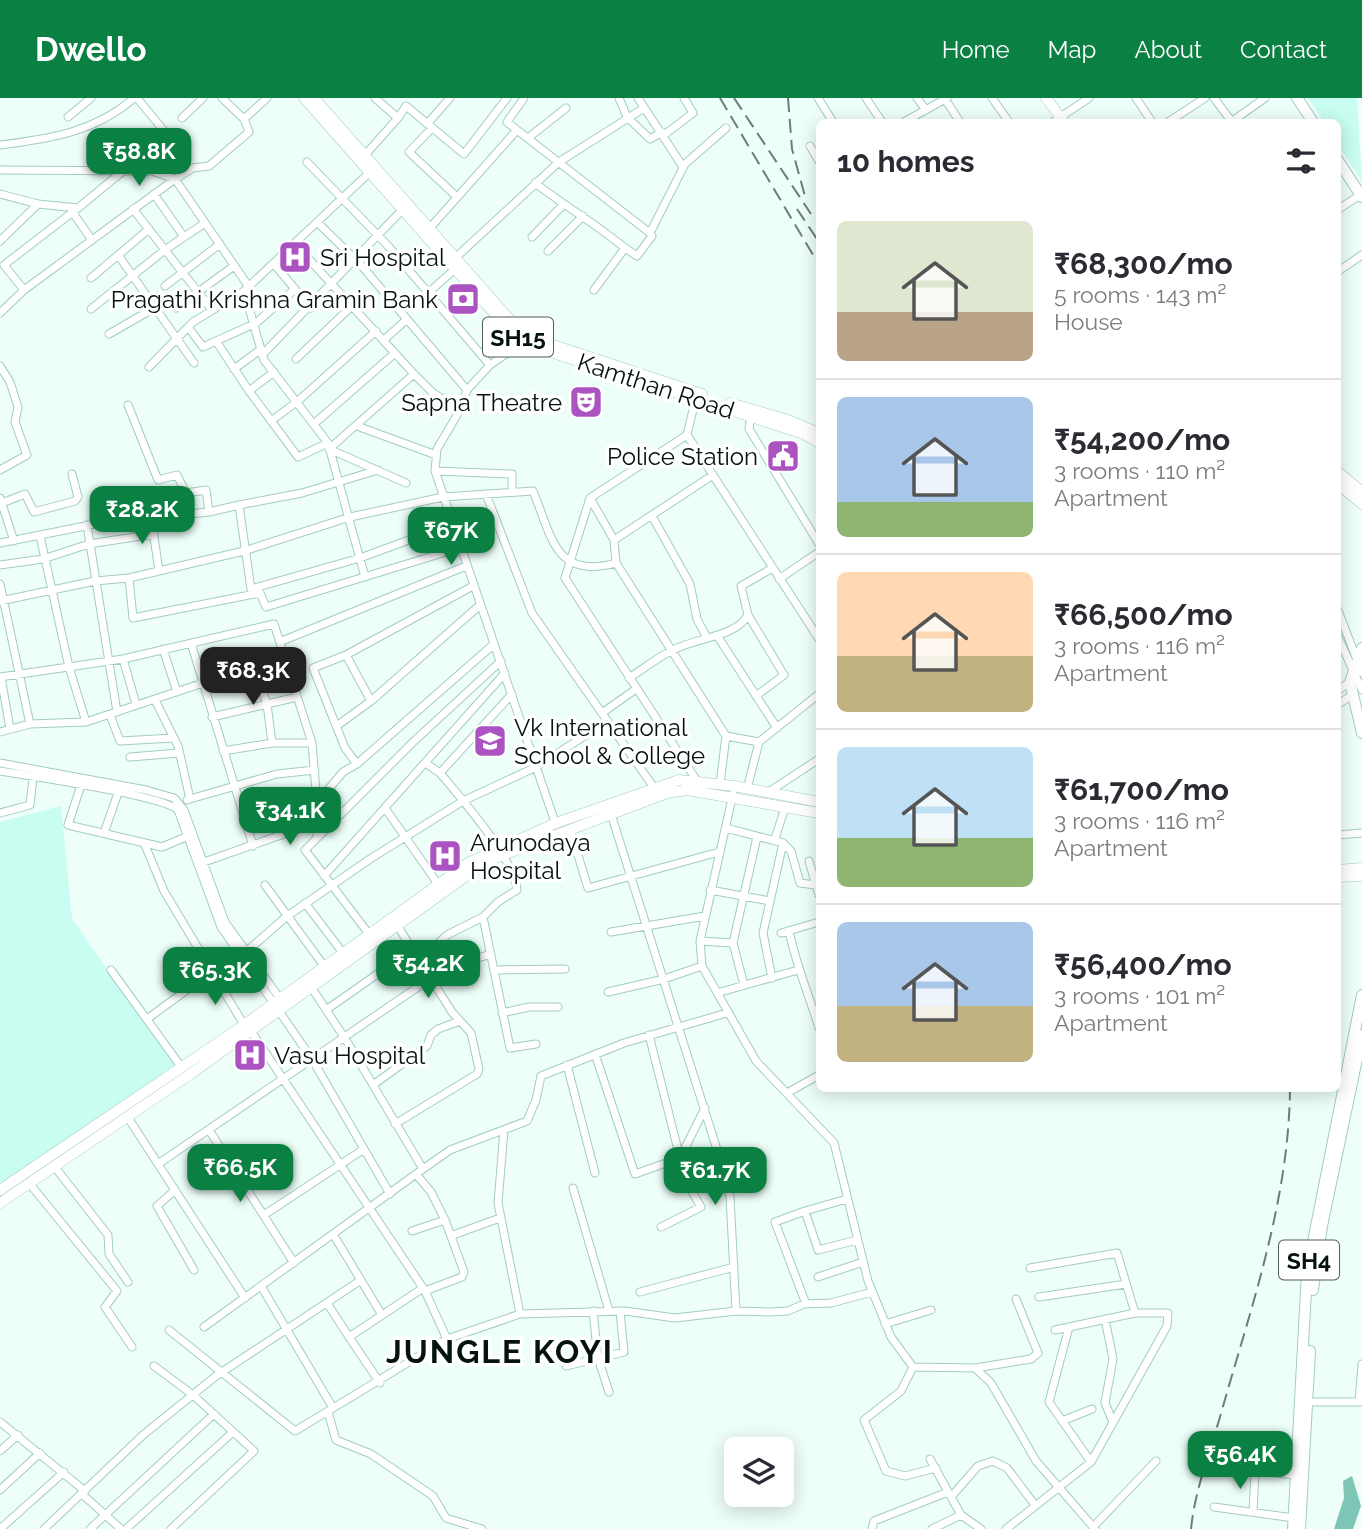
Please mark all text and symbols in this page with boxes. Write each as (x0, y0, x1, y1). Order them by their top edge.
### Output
text: Dwello (35, 30, 146, 69)
text: Home (942, 35, 1010, 64)
text: Map (1048, 35, 1096, 64)
text: About (1134, 35, 1202, 64)
text: Contact (1240, 35, 1327, 64)
pin: ₹58.8K (82, 129, 196, 188)
text: ₹58.8K (102, 137, 176, 164)
icon: filters (1282, 142, 1320, 180)
text: 10 homes (837, 144, 974, 179)
hospital icon: Sri Hospital (276, 238, 314, 276)
place label: Sri Hospital (320, 243, 446, 272)
text: ₹68,300/mo (1054, 246, 1233, 281)
icon: home (893, 249, 977, 333)
bank icon: Pragathi Krishna Gramin Bank (444, 280, 482, 318)
text: 5 rooms · 143 m² (1054, 281, 1226, 308)
place label: Pragathi Krishna Gramin Bank (111, 285, 438, 314)
text: House (1054, 308, 1123, 335)
road number: SH15 (483, 318, 553, 356)
street label: Kamthan Road (574, 347, 738, 425)
theatre icon: Sapna Theatre (567, 383, 605, 421)
place label: Sapna Theatre (401, 388, 562, 417)
text: ₹54,200/mo (1054, 422, 1230, 457)
icon: home (893, 425, 977, 509)
public building icon: Police Station (764, 437, 802, 475)
place label: Police Station (607, 442, 758, 471)
text: 3 rooms · 110 m² (1054, 457, 1225, 484)
text: Apartment (1054, 484, 1168, 511)
pin: ₹28.2K (85, 486, 199, 546)
text: ₹28.2K (106, 495, 178, 522)
pin: ₹67K (410, 508, 492, 567)
text: ₹67K (424, 516, 478, 543)
text: ₹66,500/mo (1054, 597, 1233, 632)
icon: home (893, 600, 977, 684)
text: 3 rooms · 116 m² (1054, 632, 1225, 659)
pin: ₹68.3K (196, 648, 310, 707)
text: ₹68.3K (216, 656, 290, 683)
text: Apartment (1054, 659, 1168, 686)
place label: Vk International School & College (514, 713, 705, 770)
school or university icon: Vk International School & College (471, 722, 509, 760)
text: ₹61,700/mo (1054, 772, 1229, 807)
icon: home (893, 775, 977, 859)
pin: ₹34.1K (233, 788, 347, 847)
text: ₹34.1K (255, 796, 325, 823)
text: 3 rooms · 116 m² (1054, 807, 1225, 834)
place label: Arunodaya Hospital (470, 828, 591, 885)
text: Apartment (1054, 834, 1168, 861)
hospital icon: Arunodaya Hospital (426, 837, 464, 875)
pin: ₹54.2K (371, 940, 485, 1000)
text: ₹56,400/mo (1054, 947, 1232, 982)
pin: ₹65.3K (158, 948, 272, 1007)
text: ₹54.2K (392, 949, 464, 976)
icon: home (893, 950, 977, 1034)
text: ₹65.3K (179, 956, 251, 983)
text: 3 rooms · 101 m² (1054, 982, 1225, 1009)
text: Apartment (1054, 1009, 1168, 1036)
hospital icon: Vasu Hospital (231, 1036, 269, 1074)
place label: Vasu Hospital (274, 1041, 426, 1070)
pin: ₹66.5K (183, 1144, 297, 1204)
pin: ₹61.7K (658, 1148, 772, 1207)
text: ₹66.5K (203, 1153, 277, 1180)
text: ₹61.7K (680, 1156, 750, 1183)
road number: SH4 (1279, 1240, 1339, 1280)
district label: JUNGLE KOYI (386, 1333, 614, 1370)
pin: ₹56.4K (1183, 1432, 1297, 1491)
map controls (724, 1437, 794, 1507)
button: layers (724, 1437, 794, 1507)
text: ₹56.4K (1204, 1440, 1276, 1467)

